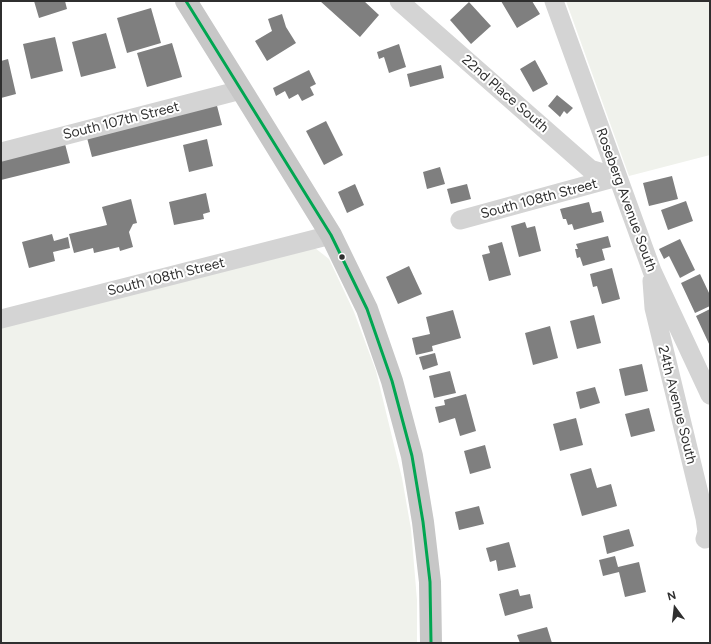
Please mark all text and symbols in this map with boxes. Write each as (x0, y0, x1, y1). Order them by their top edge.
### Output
street label: 22nd Place South (458, 52, 552, 136)
street label: South 107th Street (61, 98, 181, 144)
street label: Roseberg Avenue South (592, 126, 660, 274)
street label: South 108th Street (479, 175, 599, 223)
unlabelled marker (337, 252, 347, 262)
street label: South 108th Street (106, 254, 226, 300)
street label: 24th Avenue South (654, 344, 700, 466)
north arrow (655, 588, 695, 628)
text: N (666, 589, 678, 603)

